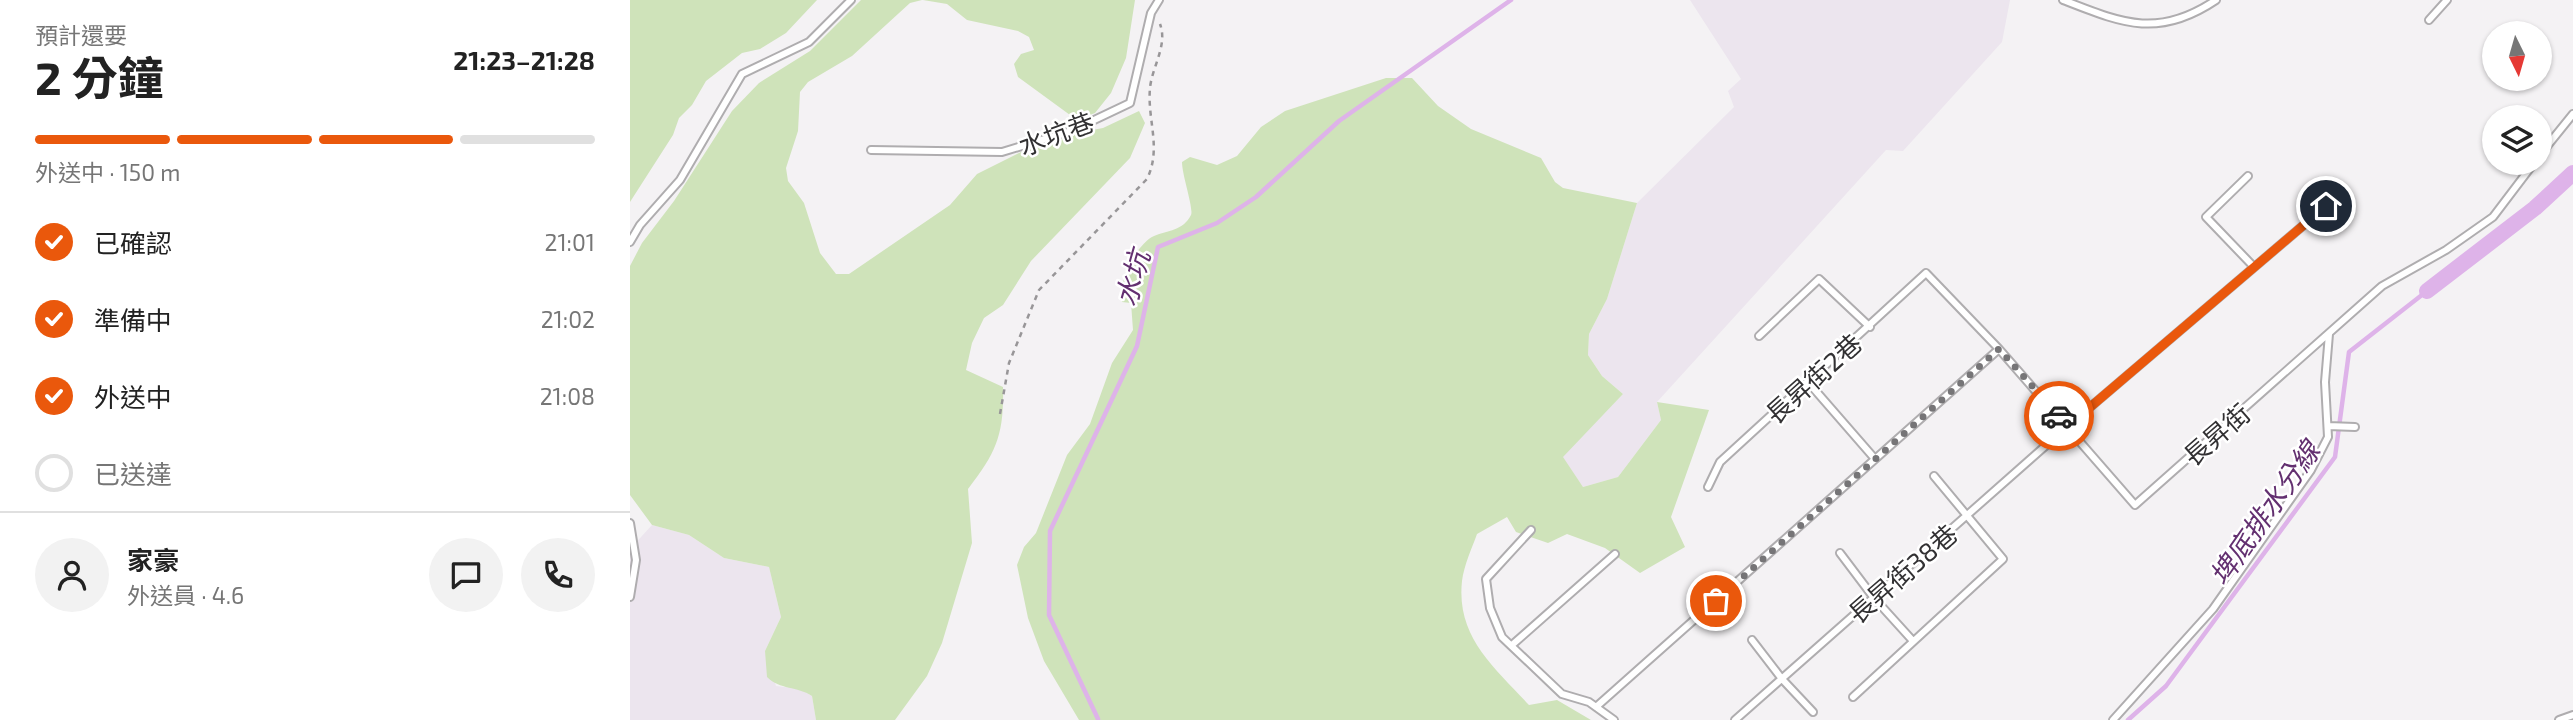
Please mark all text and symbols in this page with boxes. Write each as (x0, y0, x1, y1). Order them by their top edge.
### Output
text: 預計還要 (35, 21, 127, 49)
north arrow (2482, 21, 2552, 91)
map controls (2482, 21, 2552, 175)
text: 21:23–21:28 (453, 44, 595, 75)
text: 2 分鐘 (35, 49, 164, 104)
street label: 水坑巷 (1014, 105, 1098, 161)
button: layers (2482, 105, 2552, 175)
text: 外送中 · 150 m (35, 158, 180, 186)
pin (2296, 176, 2356, 236)
icon: home (2307, 187, 2345, 225)
icon: check (35, 223, 73, 261)
text: 已確認 (94, 227, 172, 258)
text: 21:01 (544, 228, 595, 256)
water label: 水坑 (1108, 243, 1157, 310)
icon: check (35, 300, 73, 338)
text: 準備中 (94, 304, 172, 335)
text: 21:02 (541, 305, 595, 333)
street label: 長昇街2巷 (1759, 327, 1867, 429)
icon: check (35, 377, 73, 415)
text: 外送中 (94, 381, 172, 412)
courier (2024, 381, 2094, 451)
text: 21:08 (540, 382, 595, 410)
icon: car (2040, 397, 2078, 435)
street label: 長昇街 (2176, 397, 2256, 471)
water label: 埤底排水分線 (2202, 432, 2328, 592)
text: 已送達 (94, 458, 172, 489)
street label: 長昇街38巷 (1841, 517, 1963, 629)
button: person (35, 538, 109, 612)
button: chat (429, 538, 503, 612)
button: phone (521, 538, 595, 612)
text: 家豪 (127, 544, 179, 575)
pin (1686, 571, 1746, 631)
text: 外送員 · 4.6 (127, 581, 244, 609)
icon: bag (1697, 582, 1735, 620)

